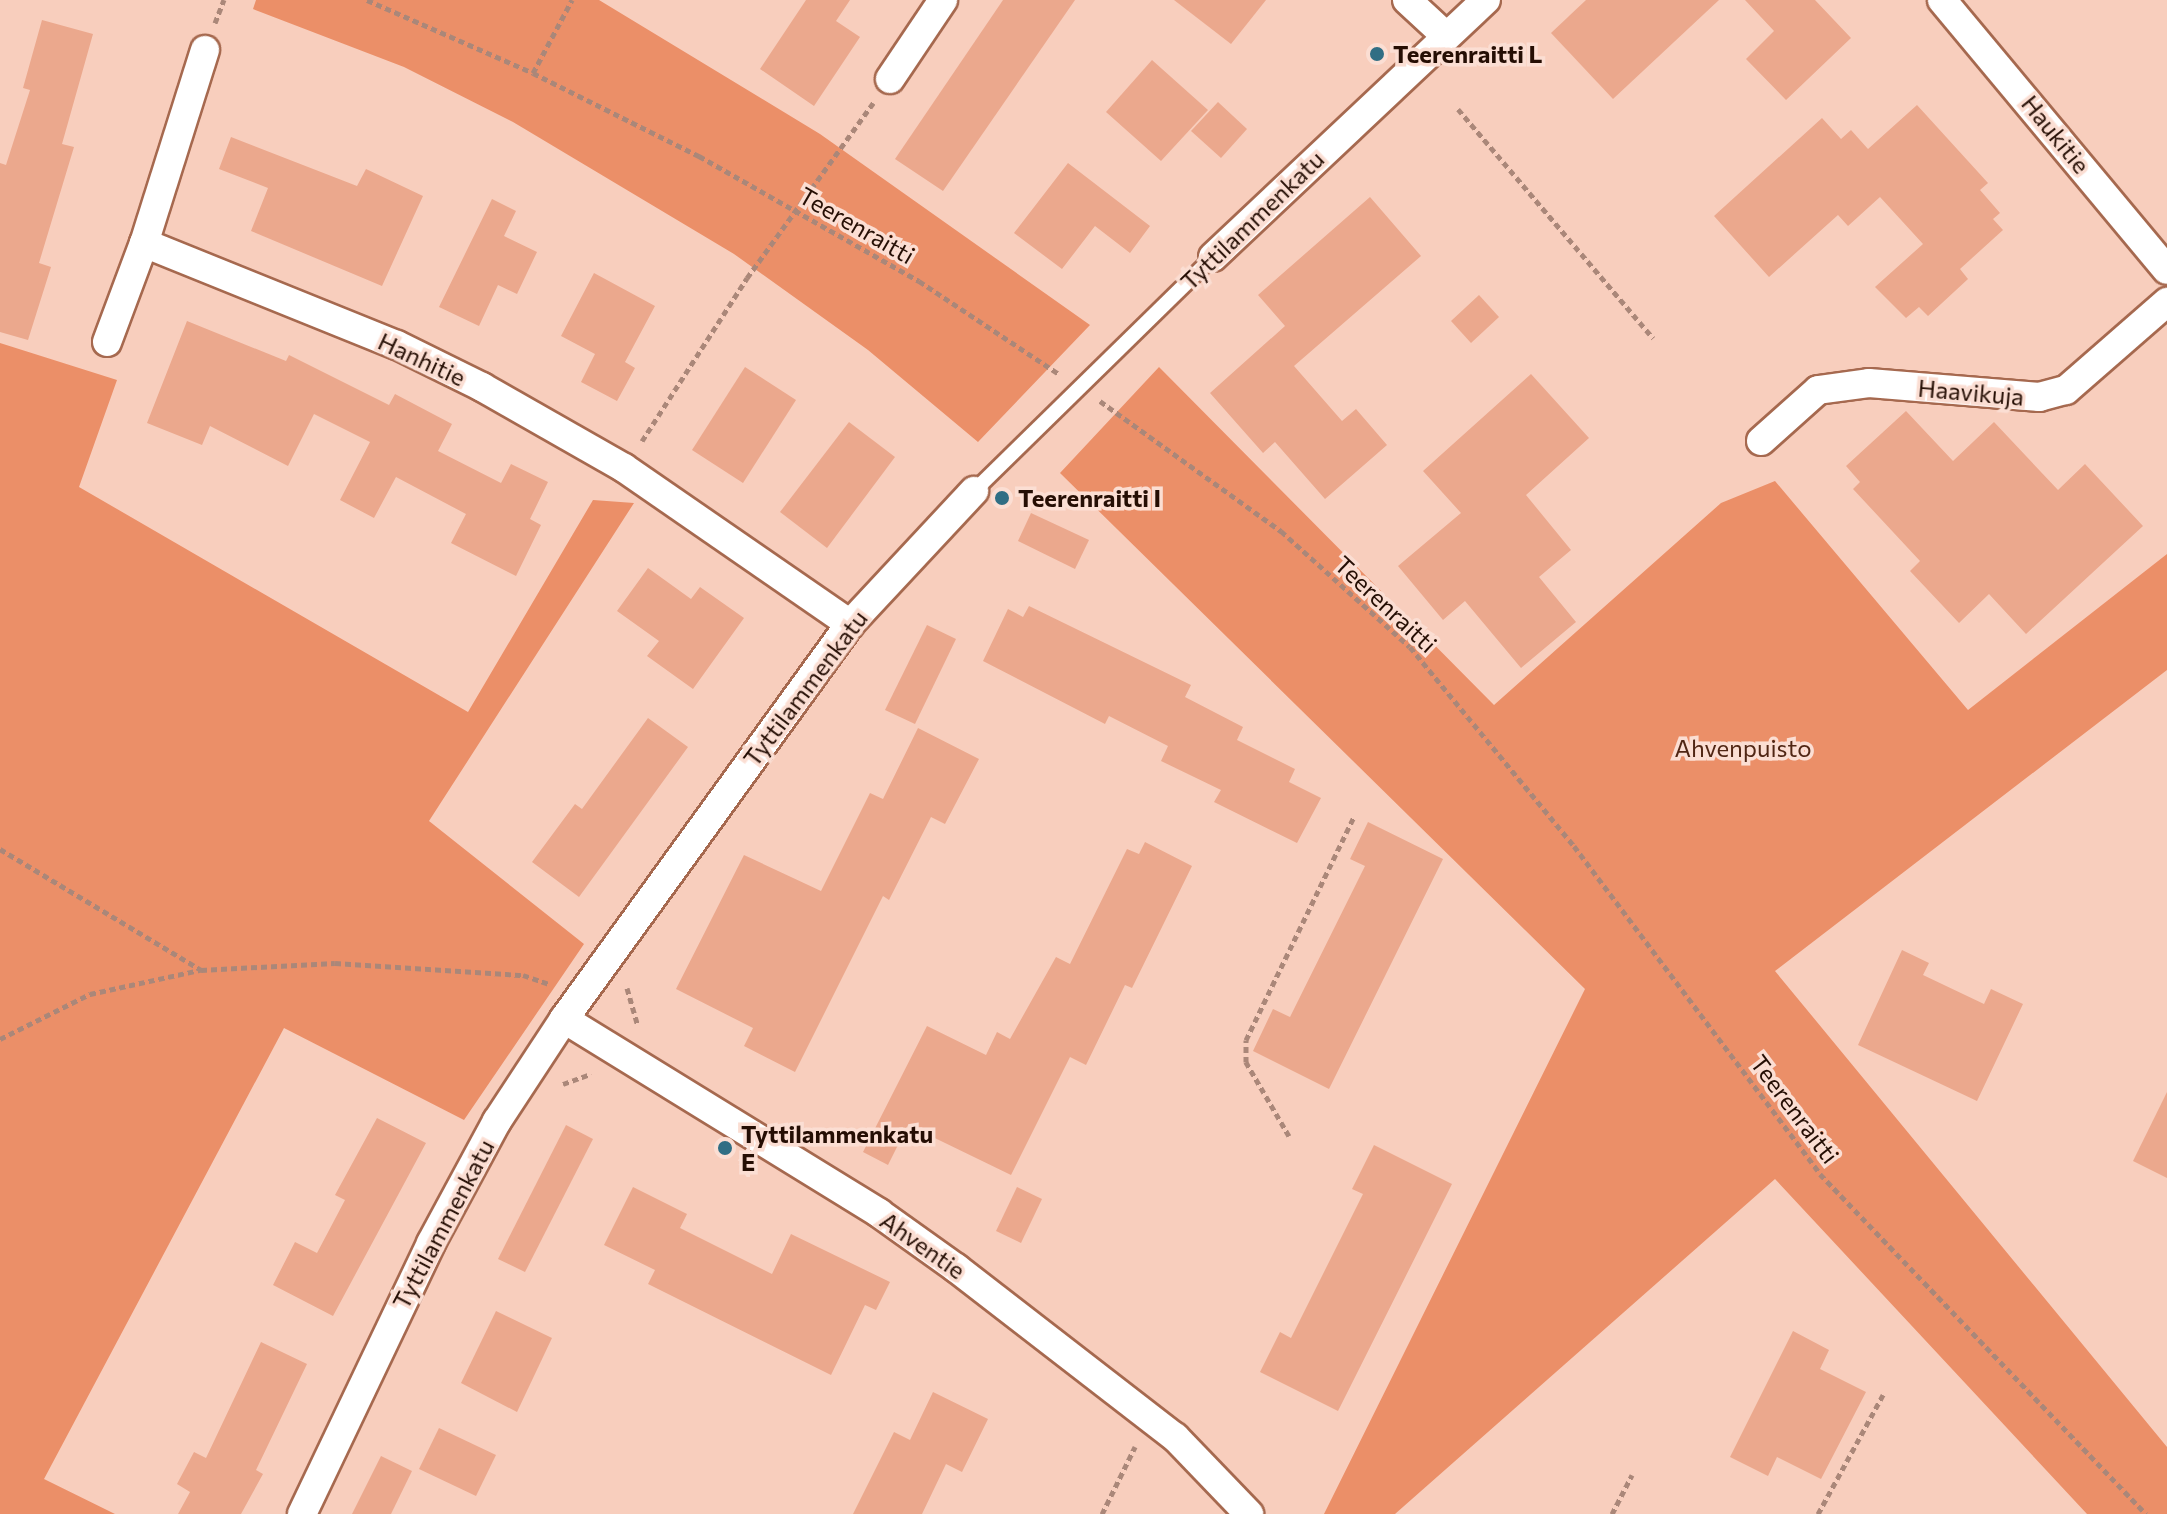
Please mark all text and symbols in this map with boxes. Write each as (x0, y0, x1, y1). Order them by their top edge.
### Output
place label: Teerenraitti L (1393, 40, 1543, 68)
marker: Teerenraitti L (1368, 45, 1386, 63)
street label: Haukitie (2016, 89, 2096, 179)
street label: Tyttilammenkatu (1174, 144, 1330, 296)
street label: Teerenraitti (794, 180, 920, 270)
street label: Hanhitie (374, 326, 470, 392)
street label: Haavikuja (1917, 373, 2025, 411)
place label: Teerenraitti I (1018, 484, 1161, 512)
marker: Teerenraitti I (993, 489, 1011, 507)
street label: Teerenraitti (1329, 550, 1443, 658)
street label: Tyttilammenkatu (737, 604, 873, 772)
park label: Ahvenpuisto (1675, 734, 1811, 762)
street label: Teerenraitti (1745, 1049, 1845, 1169)
place label: Tyttilammenkatu E (741, 1120, 933, 1176)
street label: Tyttilammenkatu (386, 1134, 500, 1314)
marker: Tyttilammenkatu E (716, 1139, 734, 1157)
street label: Ahventie (875, 1205, 971, 1285)

